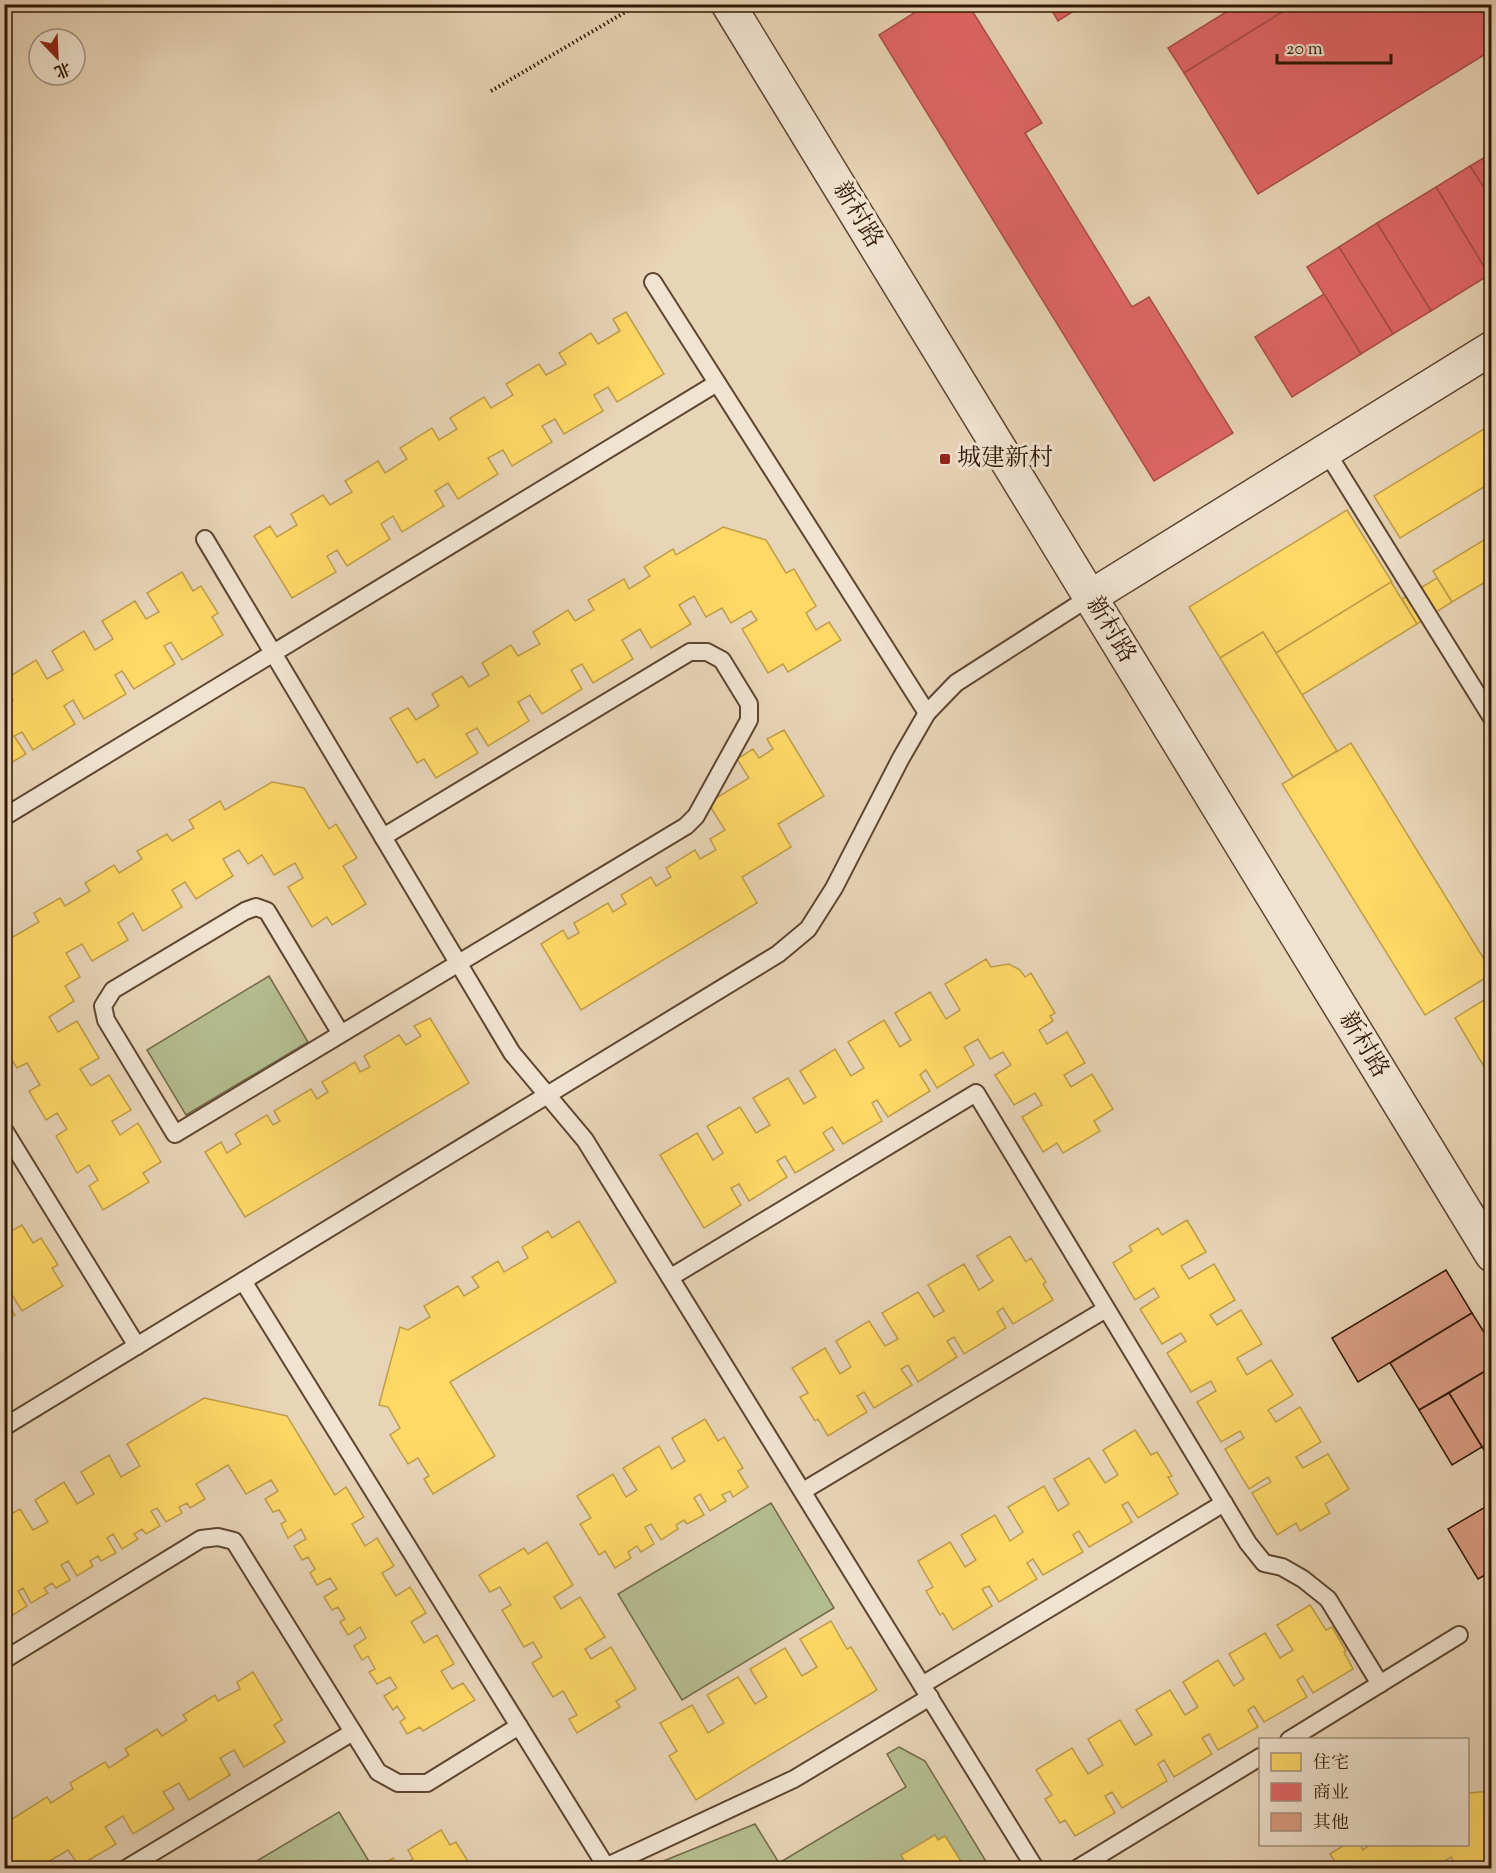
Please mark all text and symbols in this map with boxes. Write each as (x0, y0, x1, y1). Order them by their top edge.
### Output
north arrow (27, 27, 87, 87)
scale bar (1277, 27, 1391, 65)
text: 20 m (1286, 37, 1323, 63)
text: 北 (50, 55, 74, 82)
street label: 新村路 (824, 175, 890, 255)
place label: 城建新村 (957, 442, 1053, 476)
marker: 城建新村 (938, 452, 952, 466)
street label: 新村路 (1077, 590, 1143, 670)
street label: 新村路 (1330, 1005, 1396, 1085)
legend (1259, 1738, 1469, 1846)
text: 住宅 (1313, 1751, 1349, 1777)
text: 商业 (1313, 1781, 1349, 1807)
text: 其他 (1313, 1811, 1349, 1837)

